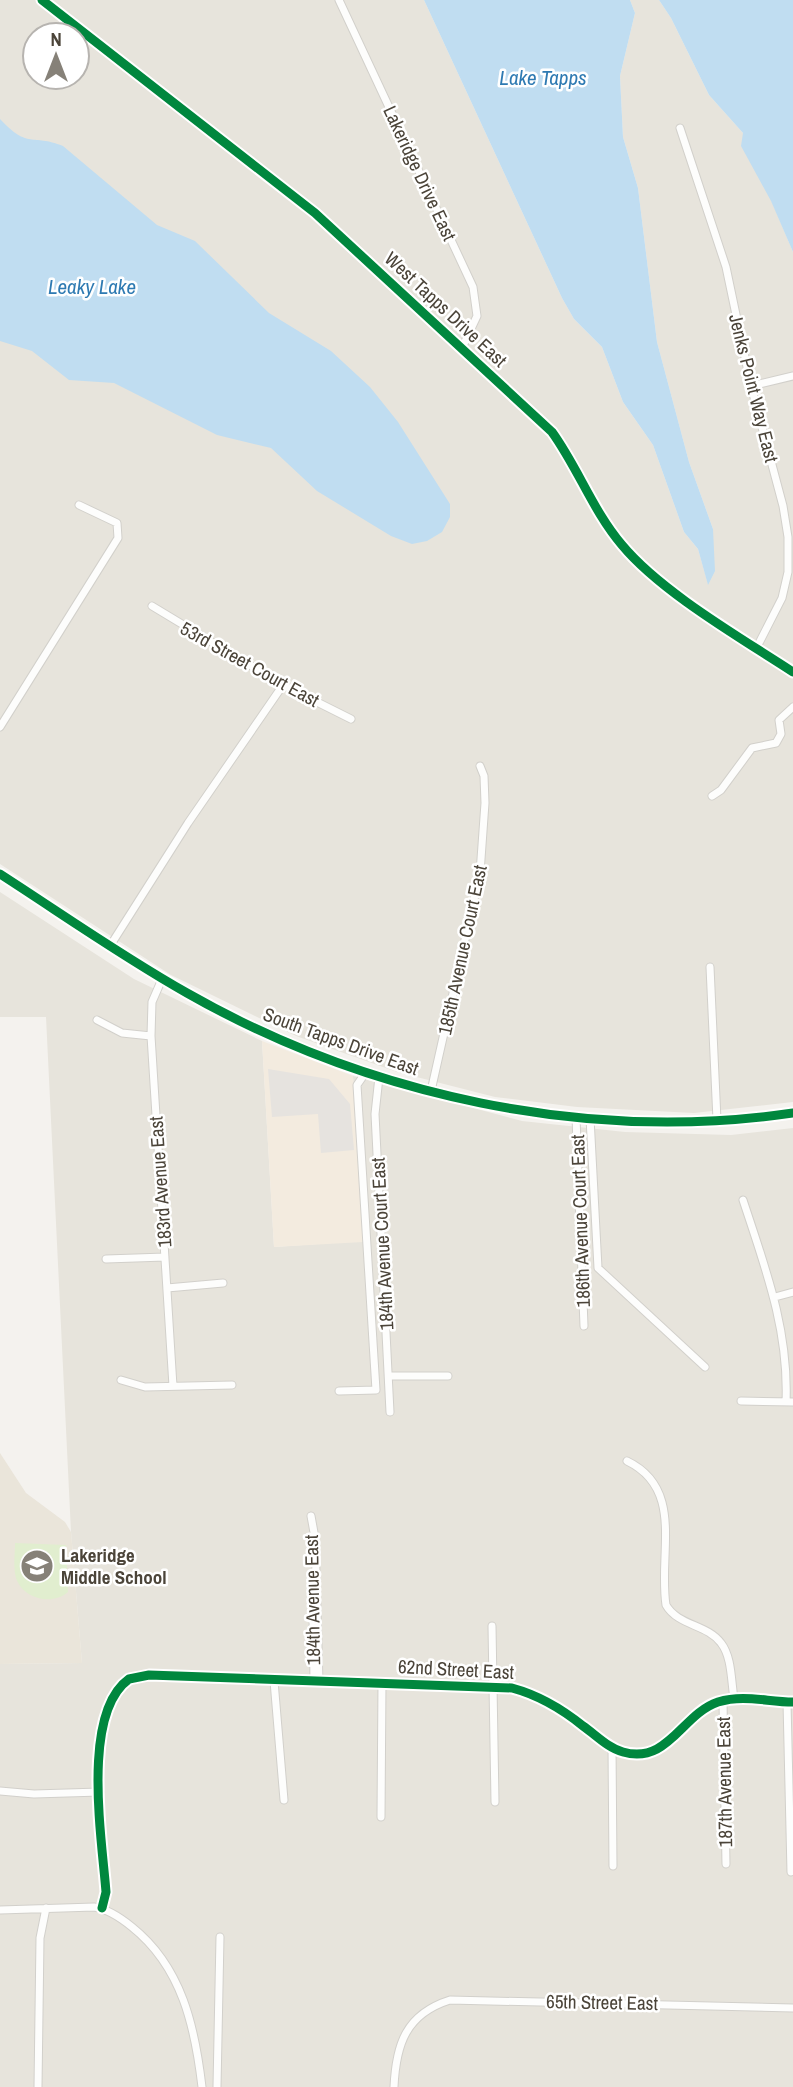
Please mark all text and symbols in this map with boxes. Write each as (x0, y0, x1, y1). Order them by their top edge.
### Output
north arrow (21, 21, 91, 91)
text: N (50, 26, 62, 52)
water label: Lake Tapps (499, 63, 587, 92)
street label: Lakeridge Drive East (377, 101, 463, 245)
street label: West Tapps Drive East (379, 246, 513, 373)
water label: Leaky Lake (48, 272, 136, 301)
street label: Jenks Point Way East (723, 311, 785, 465)
street label: 53rd Street Court East (176, 615, 325, 713)
street label: 185th Avenue Court East (431, 862, 493, 1037)
street label: South Tapps Drive East (260, 1001, 423, 1081)
street label: 183rd Avenue East (142, 1115, 178, 1248)
street label: 186th Avenue Court East (564, 1133, 596, 1308)
street label: 184th Avenue Court East (364, 1156, 400, 1331)
street label: 184th Avenue East (298, 1534, 326, 1665)
place label: Lakeridge Middle School (61, 1542, 167, 1590)
school or university icon: Lakeridge Middle School (18, 1547, 56, 1585)
street label: 62nd Street East (397, 1653, 515, 1685)
street label: 187th Avenue East (710, 1716, 738, 1847)
street label: 65th Street East (546, 1988, 659, 2016)

